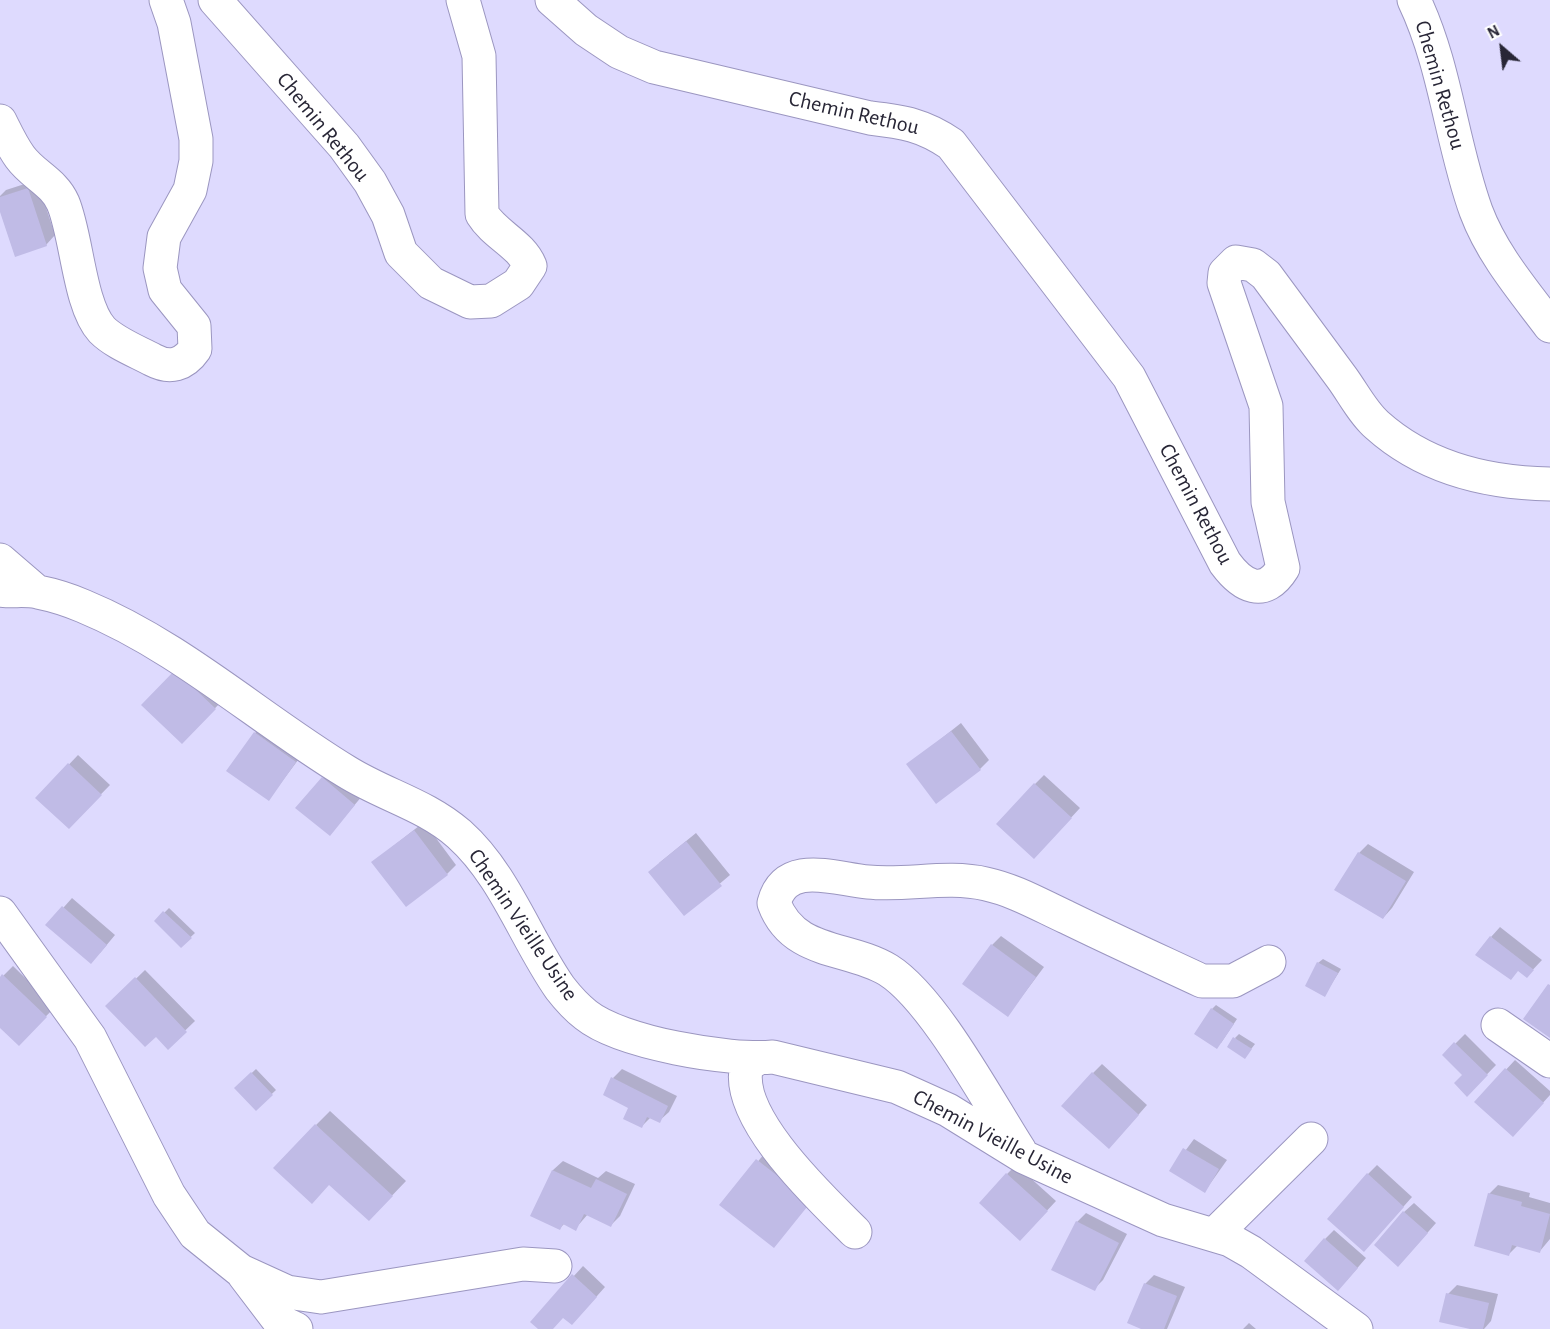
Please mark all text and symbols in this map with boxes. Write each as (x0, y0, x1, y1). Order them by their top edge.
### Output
street label: Chemin Rethou (1409, 17, 1471, 153)
north arrow (1472, 18, 1532, 78)
text: N (1485, 22, 1502, 42)
street label: Chemin Rethou (271, 67, 375, 187)
street label: Chemin Rethou (786, 85, 922, 141)
street label: Chemin Rethou (1153, 439, 1239, 569)
street label: Chemin Vieille Usine (462, 844, 584, 1006)
street label: Chemin Vieille Usine (908, 1084, 1078, 1190)

